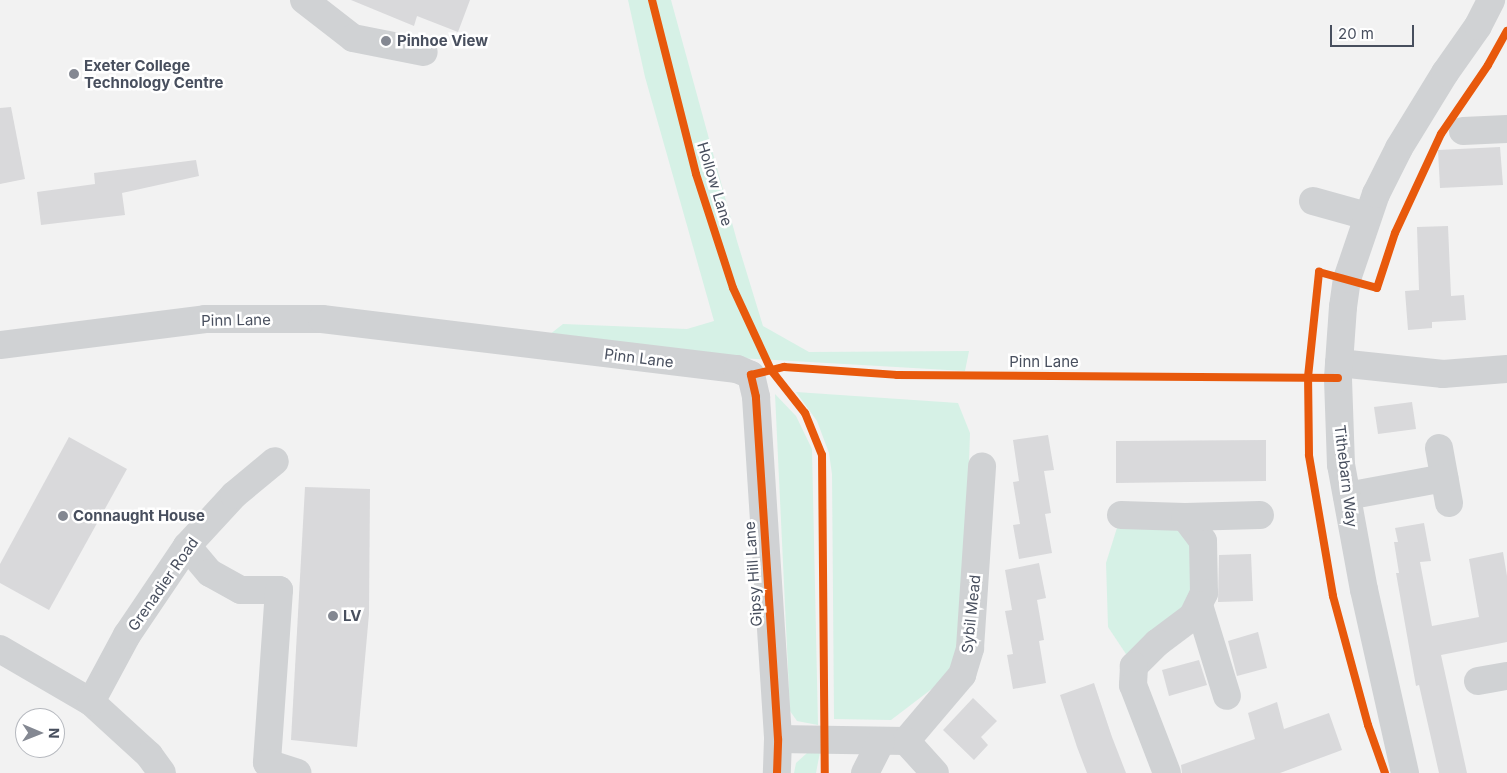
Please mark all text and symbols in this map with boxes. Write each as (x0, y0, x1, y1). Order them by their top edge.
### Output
scale bar (1332, 15, 1416, 47)
text: 20 m (1338, 24, 1374, 43)
place label: Pinhoe View (397, 32, 488, 50)
marker: Pinhoe View (379, 34, 393, 48)
place label: Exeter College Technology Centre (84, 56, 223, 91)
marker: Exeter College Technology Centre (68, 68, 80, 80)
street label: Hollow Lane (694, 140, 736, 228)
street label: Pinn Lane (201, 310, 271, 330)
street label: Pinn Lane (603, 345, 675, 371)
street label: Pinn Lane (1009, 353, 1079, 371)
street label: Tithebarn Way (1331, 424, 1361, 528)
place label: Connaught House (73, 507, 205, 525)
marker: Connaught House (57, 510, 69, 522)
street label: Gipsy Hill Lane (740, 521, 766, 627)
street label: Grenadier Road (124, 534, 202, 634)
street label: Sybil Mead (958, 574, 984, 654)
place label: LV (343, 607, 362, 625)
marker: LV (327, 610, 339, 622)
north arrow (15, 708, 65, 758)
text: N (46, 728, 63, 739)

